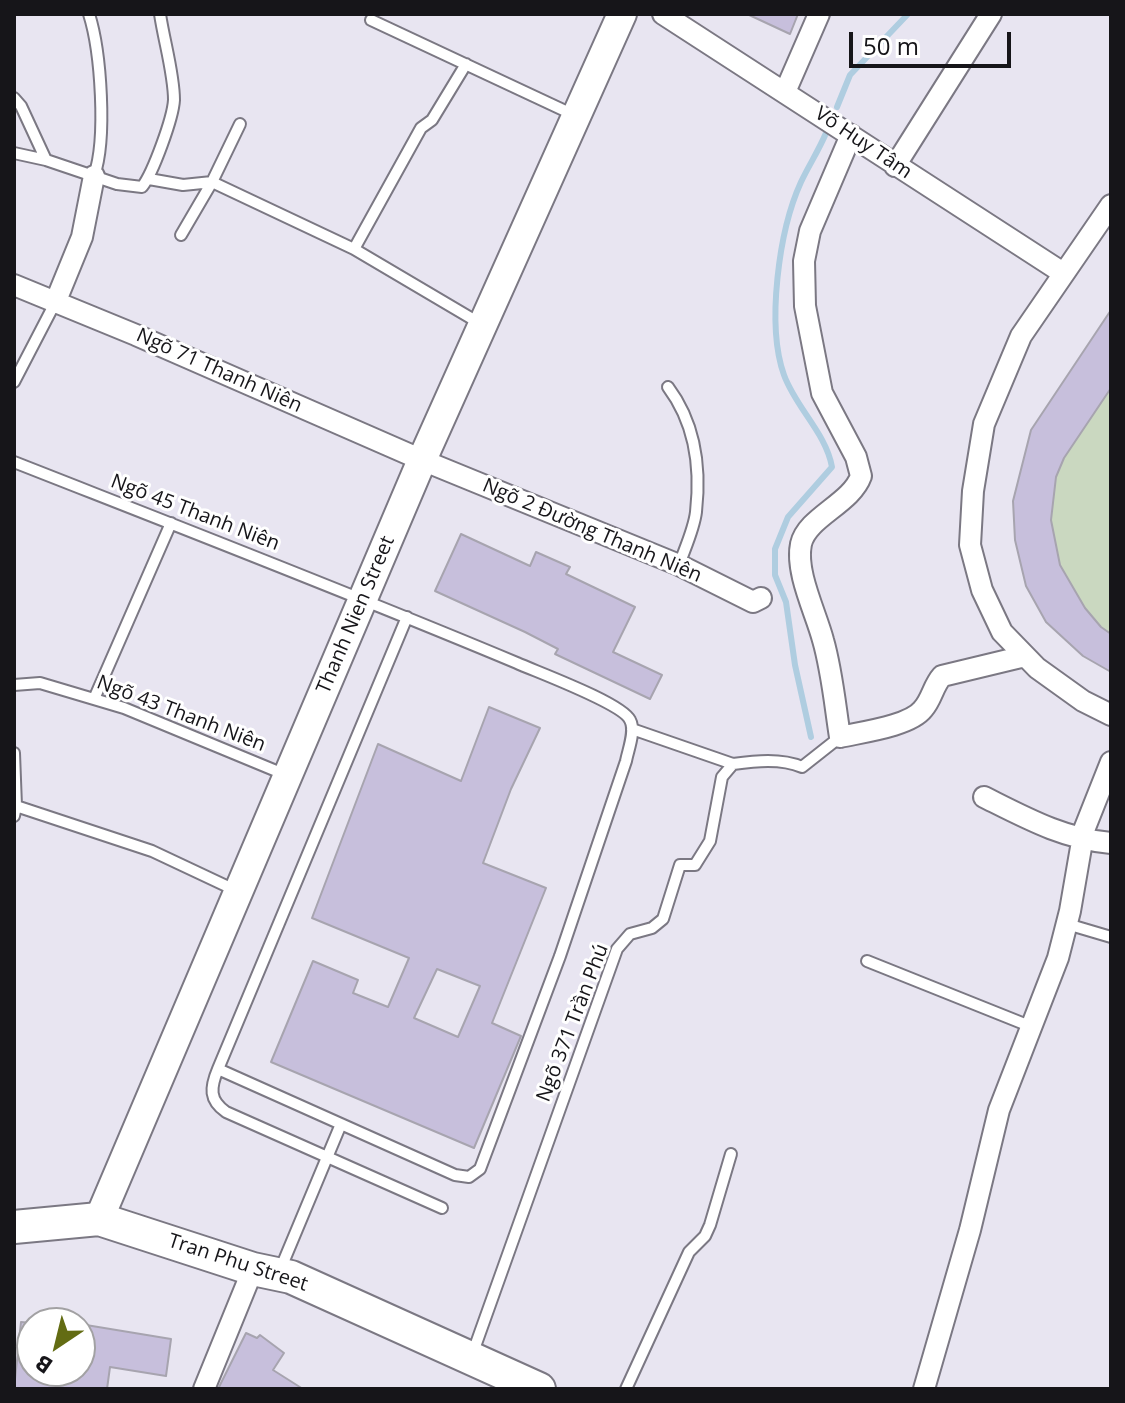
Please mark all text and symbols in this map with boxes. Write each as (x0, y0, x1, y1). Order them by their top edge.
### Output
scale bar (853, 16, 1015, 66)
text: 50 m (863, 29, 919, 62)
street label: Võ Huy Tâm (810, 102, 916, 184)
street label: Ngõ 71 Thanh Niên (132, 324, 306, 418)
street label: Ngõ 45 Thanh Niên (107, 470, 283, 556)
street label: Ngõ 2 Đường Thanh Niên (479, 474, 705, 588)
street label: Thanh Nien Street (312, 533, 400, 697)
street label: Ngõ 43 Thanh Niên (93, 671, 269, 757)
street label: Ngõ 371 Trần Phú (532, 941, 614, 1105)
street label: Tran Phu Street (165, 1229, 311, 1297)
north arrow (16, 1307, 96, 1387)
text: B (29, 1348, 58, 1382)

